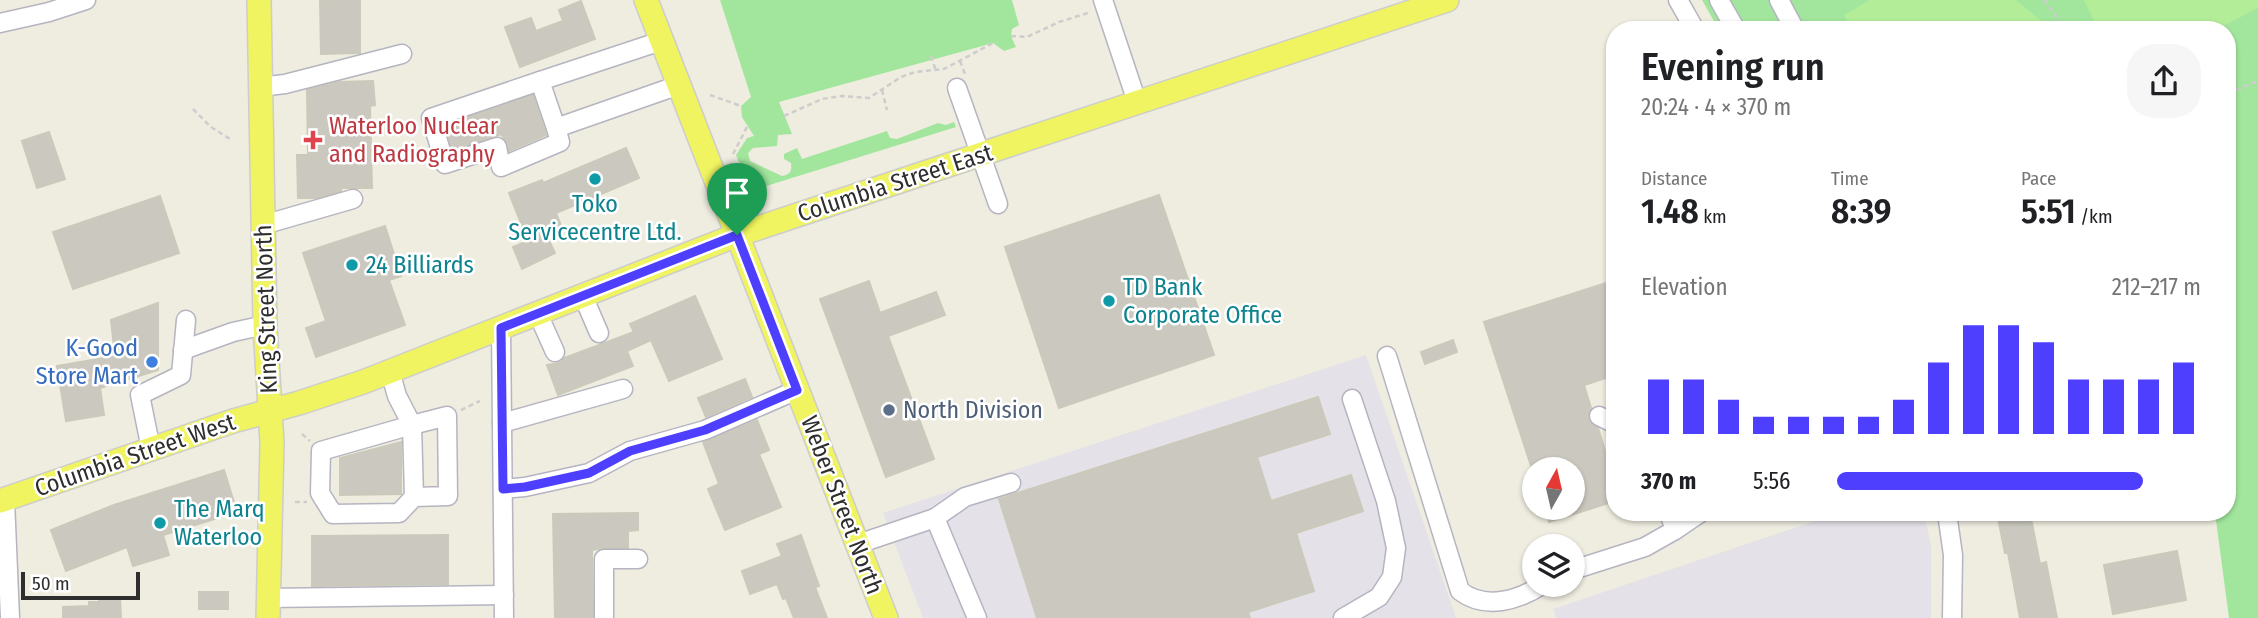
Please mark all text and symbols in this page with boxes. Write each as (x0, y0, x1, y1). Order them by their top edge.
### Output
text: Evening run (1641, 44, 1825, 90)
button: share (2127, 44, 2201, 118)
text: 20:24 · 4 × 370 m (1641, 93, 1791, 121)
place label: Waterloo Nuclear and Radiography (329, 112, 499, 168)
marker: Waterloo Nuclear and Radiography (303, 130, 323, 150)
street label: Columbia Street East (794, 138, 996, 228)
pin (707, 163, 767, 235)
text: Distance (1641, 167, 1708, 190)
text: Time (1831, 167, 1869, 190)
text: Pace (2021, 167, 2056, 190)
marker: Toko Servicecentre Ltd. (587, 171, 603, 187)
icon: arrive (718, 174, 756, 212)
place label: Toko Servicecentre Ltd. (508, 190, 682, 246)
text: 1.48 (1641, 190, 1699, 232)
text: 8:39 (1831, 190, 1892, 232)
text: 5:51 (2021, 190, 2076, 232)
text: km (1699, 205, 1727, 228)
text: /km (2076, 205, 2113, 228)
street label: King Street North (249, 224, 283, 394)
place label: 24 Billiards (366, 251, 474, 279)
marker: 24 Billiards (344, 257, 360, 273)
place label: TD Bank Corporate Office (1123, 273, 1282, 329)
text: Elevation (1641, 273, 1728, 301)
text: 212–217 m (2112, 273, 2201, 301)
marker: TD Bank Corporate Office (1101, 293, 1117, 309)
place label: K-Good Store Mart (36, 334, 138, 390)
marker: K-Good Store Mart (144, 354, 160, 370)
place label: North Division (903, 396, 1043, 424)
marker: North Division (881, 402, 897, 418)
street label: Columbia Street West (31, 407, 239, 502)
street label: Weber Street North (795, 412, 889, 598)
north arrow (1522, 457, 1586, 520)
map controls (1522, 457, 1585, 597)
text: 370 m (1641, 467, 1696, 495)
text: 5:56 (1753, 467, 1791, 495)
place label: The Marq Waterloo (174, 495, 265, 551)
marker: The Marq Waterloo (152, 515, 168, 531)
button: layers (1522, 534, 1585, 597)
scale bar (21, 569, 140, 601)
text: 50 m (32, 572, 70, 595)

